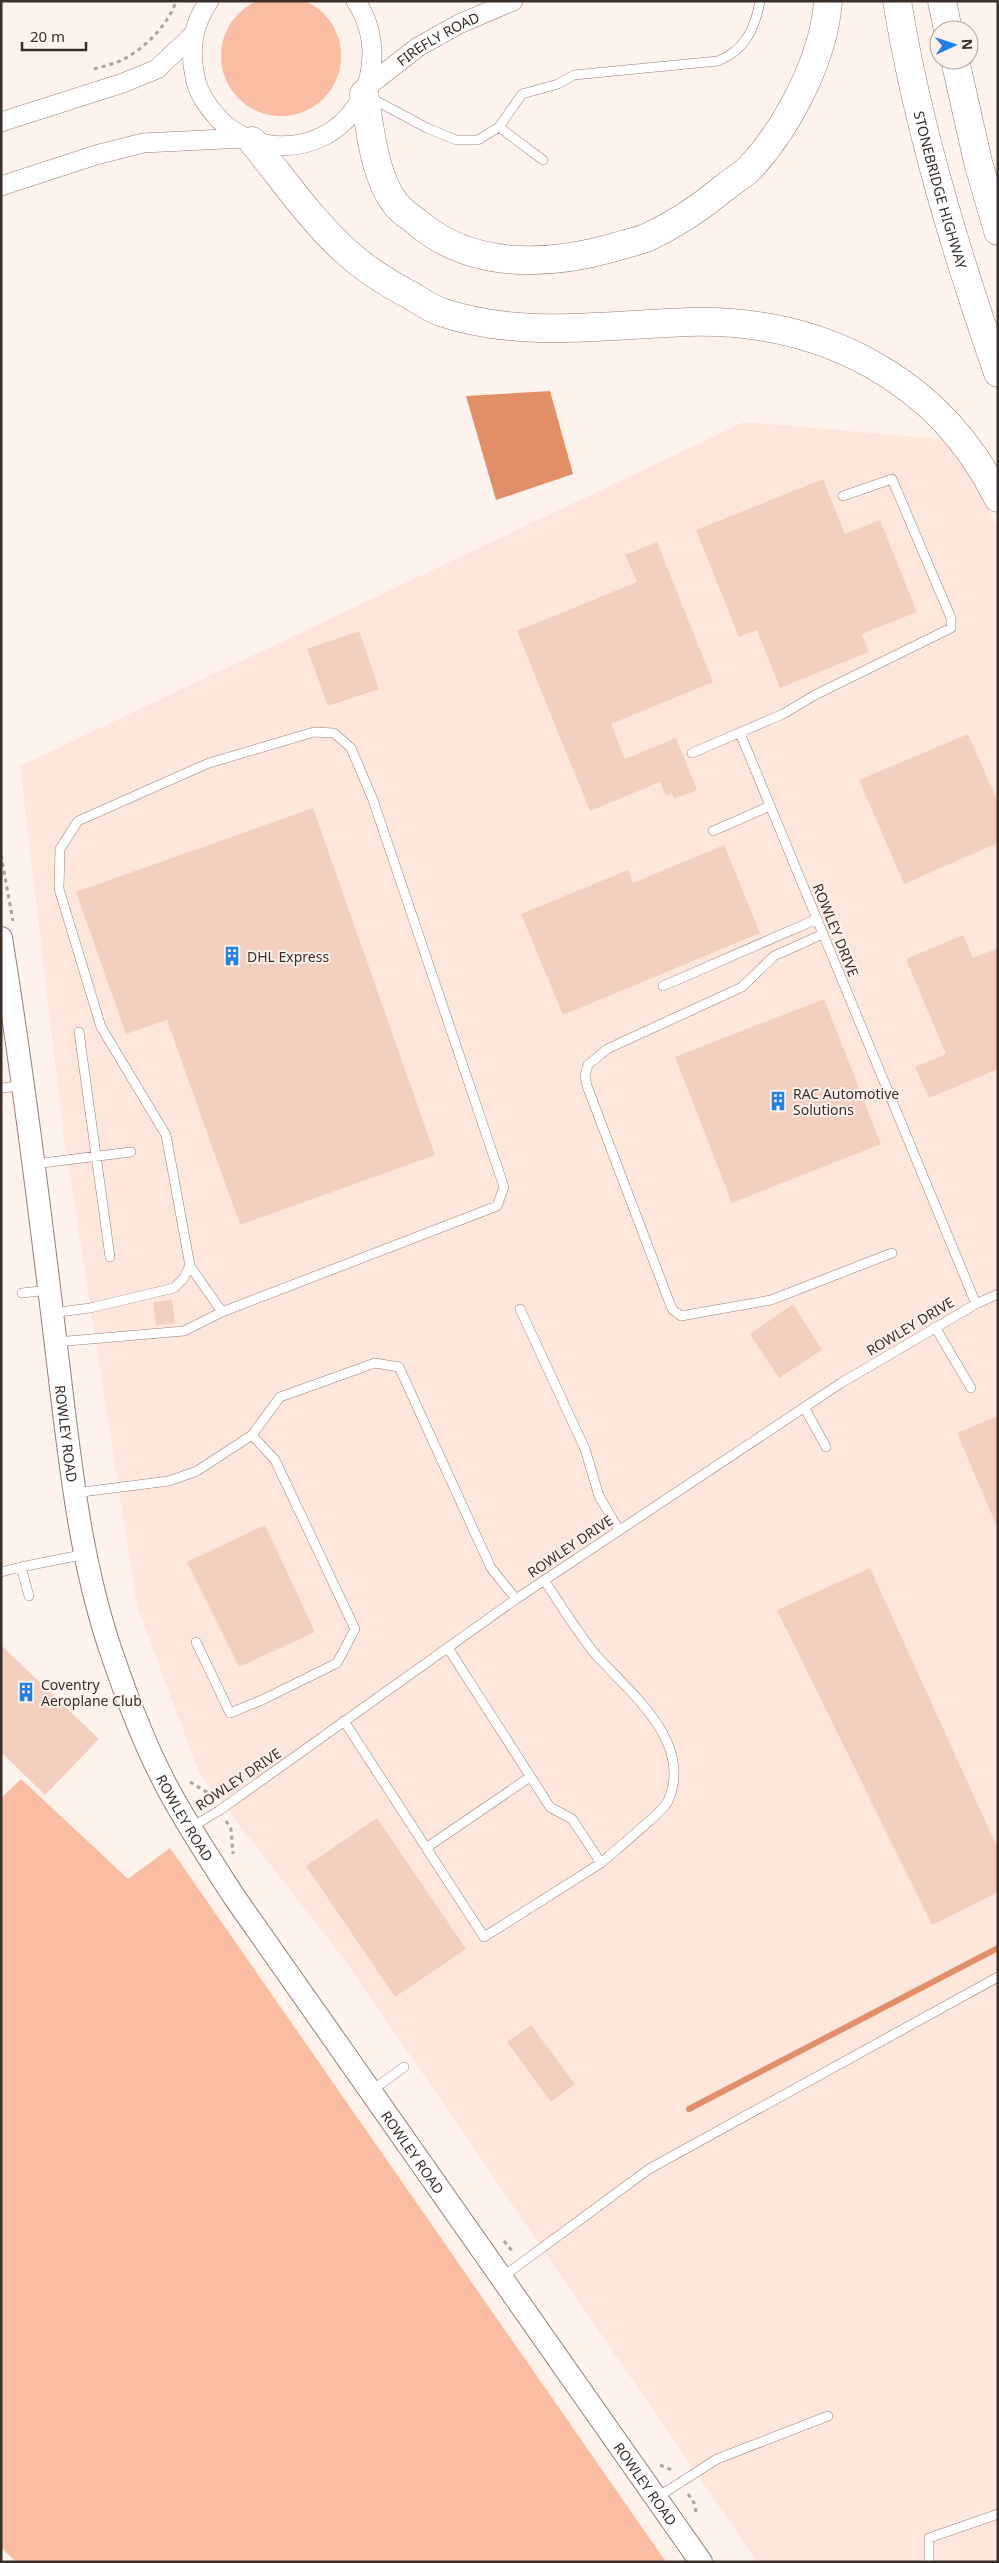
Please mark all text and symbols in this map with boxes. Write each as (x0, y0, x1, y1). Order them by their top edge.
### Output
street label: FIREFLY ROAD (393, 7, 482, 70)
scale bar (22, 20, 86, 52)
north arrow (929, 20, 979, 70)
text: 20 m (30, 26, 65, 46)
text: N (958, 38, 977, 50)
street label: STONEBRIDGE HIGHWAY (910, 109, 972, 271)
street label: ROWLEY DRIVE (809, 881, 863, 979)
building icon: DHL Express (221, 945, 243, 967)
place label: DHL Express (247, 947, 329, 966)
place label: RAC Automotive Solutions (793, 1084, 899, 1119)
building icon: RAC Automotive Solutions (767, 1090, 789, 1112)
street label: ROWLEY DRIVE (863, 1292, 957, 1360)
street label: ROWLEY ROAD (51, 1384, 82, 1483)
street label: ROWLEY DRIVE (524, 1510, 616, 1582)
place label: Coventry Aeroplane Club (41, 1675, 142, 1710)
building icon: Coventry Aeroplane Club (15, 1681, 37, 1703)
street label: ROWLEY DRIVE (192, 1743, 284, 1815)
street label: ROWLEY ROAD (152, 1771, 218, 1865)
street label: ROWLEY ROAD (377, 2107, 449, 2197)
street label: ROWLEY ROAD (610, 2438, 682, 2529)

